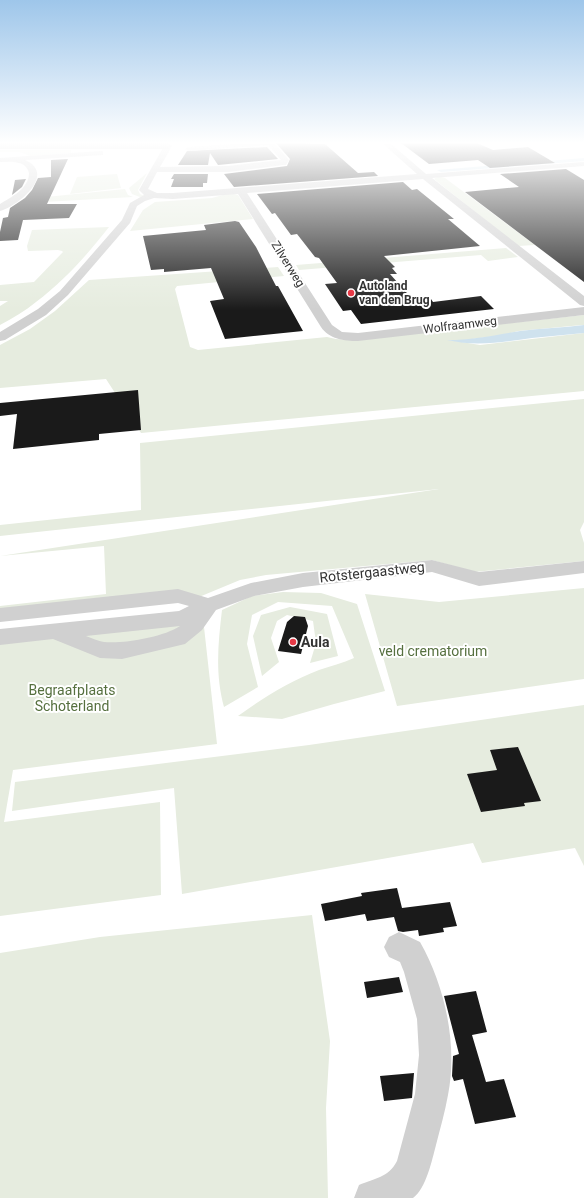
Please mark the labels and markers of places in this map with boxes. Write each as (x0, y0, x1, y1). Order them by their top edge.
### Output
place label: Autoland van den Brug (359, 279, 430, 307)
marker: Autoland van den Brug (346, 288, 356, 298)
place label: Aula (301, 634, 330, 650)
marker: Aula (288, 637, 298, 647)

